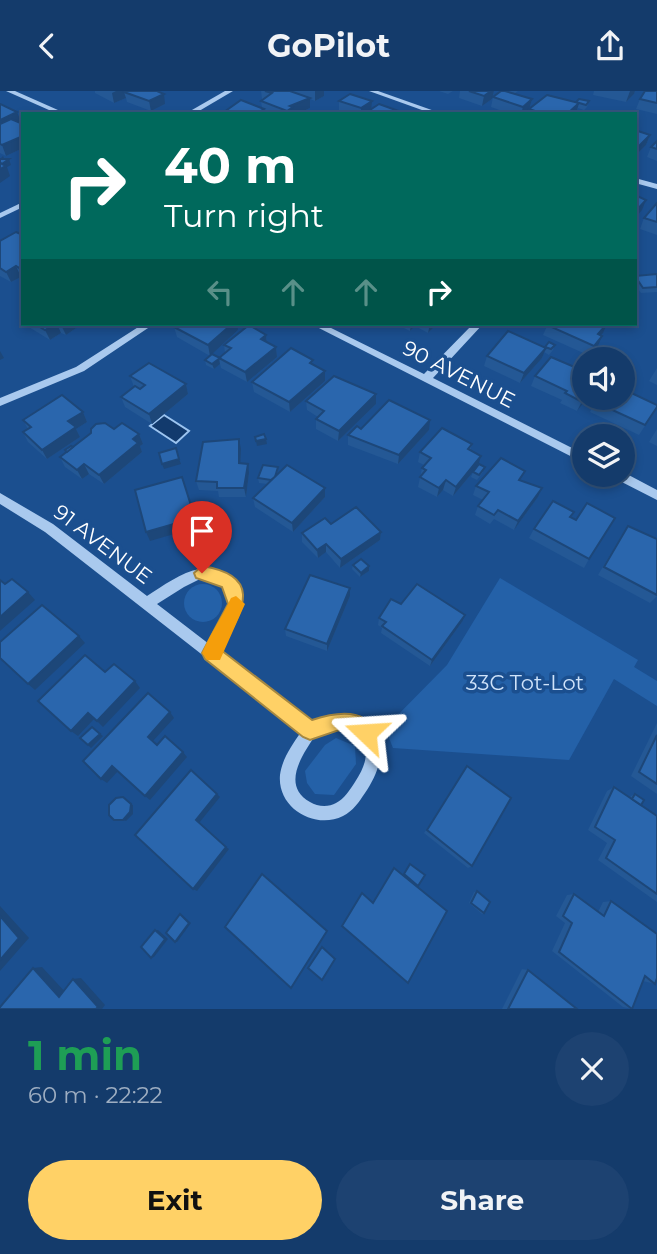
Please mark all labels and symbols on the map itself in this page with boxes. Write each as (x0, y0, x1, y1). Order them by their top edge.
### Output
street label: 90 AVENUE (399, 335, 519, 413)
street label: 91 AVENUE (49, 499, 157, 589)
pin (172, 501, 232, 573)
park label: 33C Tot-Lot (466, 670, 584, 695)
position arrow (329, 696, 403, 770)

